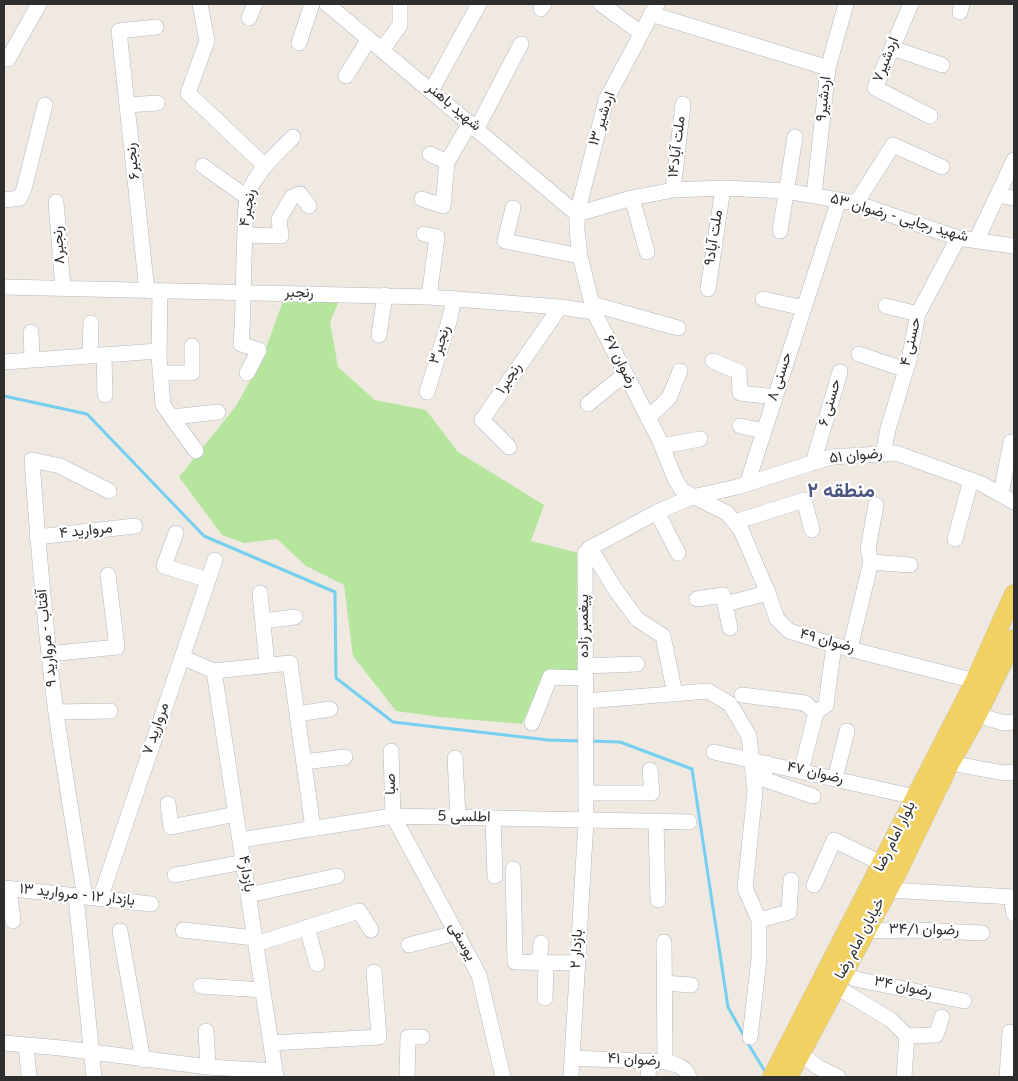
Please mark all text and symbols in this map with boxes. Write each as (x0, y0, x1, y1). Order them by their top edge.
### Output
street label: اردشیر۷ (870, 35, 904, 85)
street label: اردشیر۹ (814, 75, 836, 123)
street label: شهید باهنر (422, 80, 484, 136)
street label: اردشیر ۱۳ (586, 90, 620, 148)
street label: ملت آباد۱۴ (665, 115, 691, 179)
street label: رنجبر۶ (123, 142, 145, 180)
street label: رنجبر۴ (237, 188, 261, 228)
street label: شهید رجایی - رضوان ۵۳ (828, 191, 970, 247)
street label: ملت آباد۹ (702, 209, 728, 267)
street label: رنجبر۸ (50, 225, 70, 265)
street label: رنجبر (284, 285, 314, 303)
street label: حسنی ۴ (898, 316, 926, 368)
street label: رنجبر۳ (426, 323, 456, 367)
street label: رضوان ۶۷ (598, 333, 640, 391)
street label: حسنی ۸ (765, 351, 797, 403)
street label: رنجبر۱ (493, 360, 527, 398)
street label: حسنی ۶ (816, 377, 846, 429)
street label: رضوان ۵۱ (828, 445, 884, 469)
district label: منطقه ۲ (807, 481, 875, 505)
street label: مروارید ۴ (58, 520, 114, 544)
street label: آفتاب - مروارید ۹ (34, 588, 62, 688)
street label: پیغمبر زاده (576, 594, 594, 658)
street label: رضوان ۴۹ (798, 626, 856, 658)
street label: مروارید ۷ (140, 701, 174, 757)
street label: رضوان ۴۷ (785, 759, 845, 789)
street label: صبا (383, 773, 401, 795)
street label: بلوار امام رضا (871, 799, 921, 875)
street label: اطلسی 5 (437, 809, 491, 827)
street label: بازدار۴ (233, 854, 257, 894)
street label: بازدار ۱۲ - مروارید ۱۳ (18, 881, 136, 911)
street label: خیابان امام رضا (832, 895, 890, 983)
street label: یوسفی (443, 920, 479, 964)
street label: رضوان ۳۴/۱ (889, 921, 959, 941)
street label: بازدار ۲ (568, 929, 588, 969)
street label: رضوان ۳۴ (872, 974, 934, 1002)
street label: رضوان ۴۱ (607, 1051, 661, 1071)

